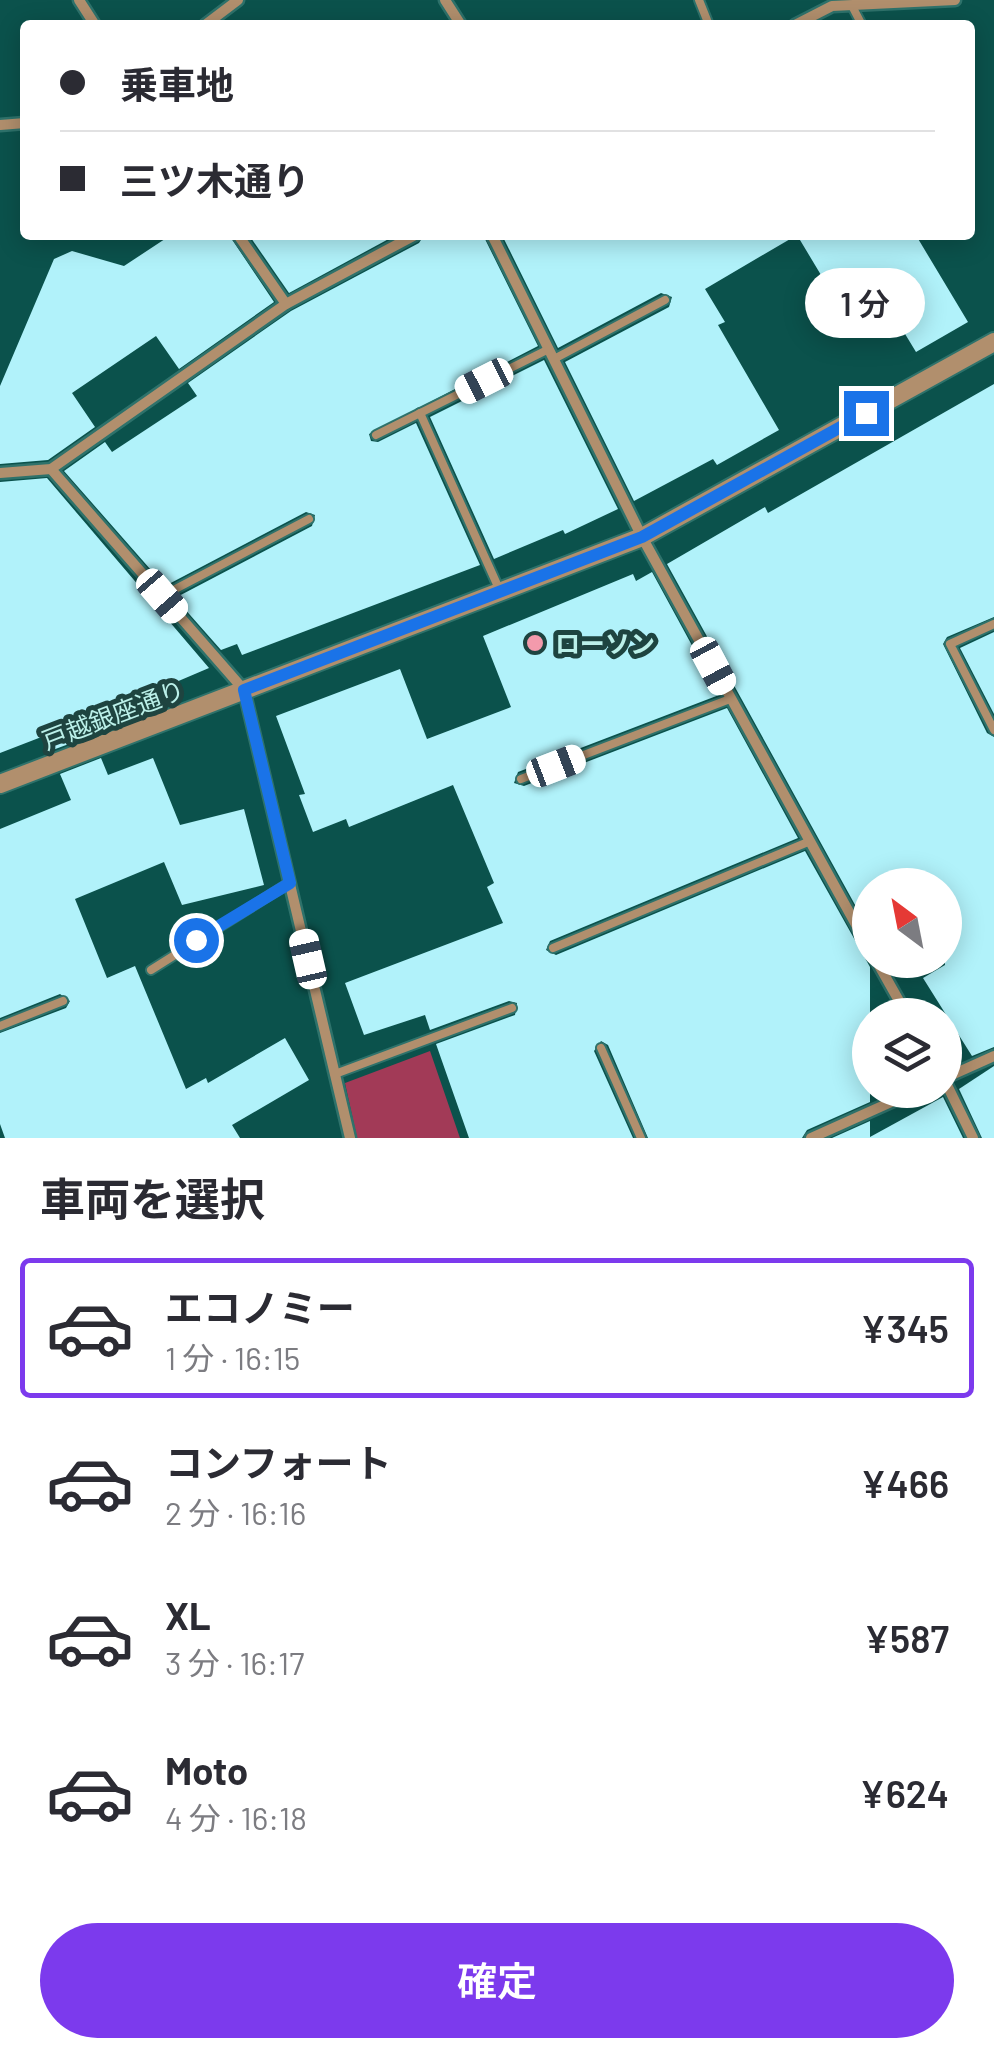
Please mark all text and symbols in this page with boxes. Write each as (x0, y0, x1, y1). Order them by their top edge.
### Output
text: 乗車地 (120, 61, 234, 107)
text: 三ツ木通り (120, 157, 310, 203)
callout: 1 分 (806, 268, 926, 338)
text: 1 分 (840, 284, 890, 322)
car (450, 354, 518, 408)
route end (844, 391, 889, 436)
car (131, 564, 193, 628)
place label: ローソン (555, 628, 655, 658)
marker: ローソン (524, 632, 546, 654)
car (686, 632, 740, 700)
street label: 戸越銀座通り (38, 673, 188, 755)
car (523, 741, 589, 791)
north arrow (852, 868, 962, 978)
map controls (852, 868, 962, 1108)
route start (174, 918, 219, 963)
car (287, 926, 329, 992)
button: layers (852, 998, 962, 1108)
text: 車両を選択 (40, 1171, 265, 1225)
icon: car (45, 1283, 135, 1373)
text: エコノミー (165, 1284, 355, 1330)
text: ¥345 (860, 1305, 949, 1351)
text: 1 分 · 16:15 (165, 1338, 300, 1376)
icon: car (45, 1438, 135, 1528)
text: コンフォート (165, 1439, 392, 1485)
text: ¥466 (860, 1460, 949, 1506)
text: 2 分 · 16:16 (165, 1493, 306, 1531)
text: XL (165, 1592, 211, 1638)
icon: car (45, 1593, 135, 1683)
text: ¥587 (864, 1615, 949, 1661)
text: 3 分 · 16:17 (165, 1643, 304, 1681)
text: Moto (165, 1747, 248, 1793)
icon: car (45, 1748, 135, 1838)
text: ¥624 (860, 1770, 949, 1816)
text: 4 分 · 16:18 (165, 1798, 307, 1836)
button: 確定 (40, 1923, 954, 2038)

